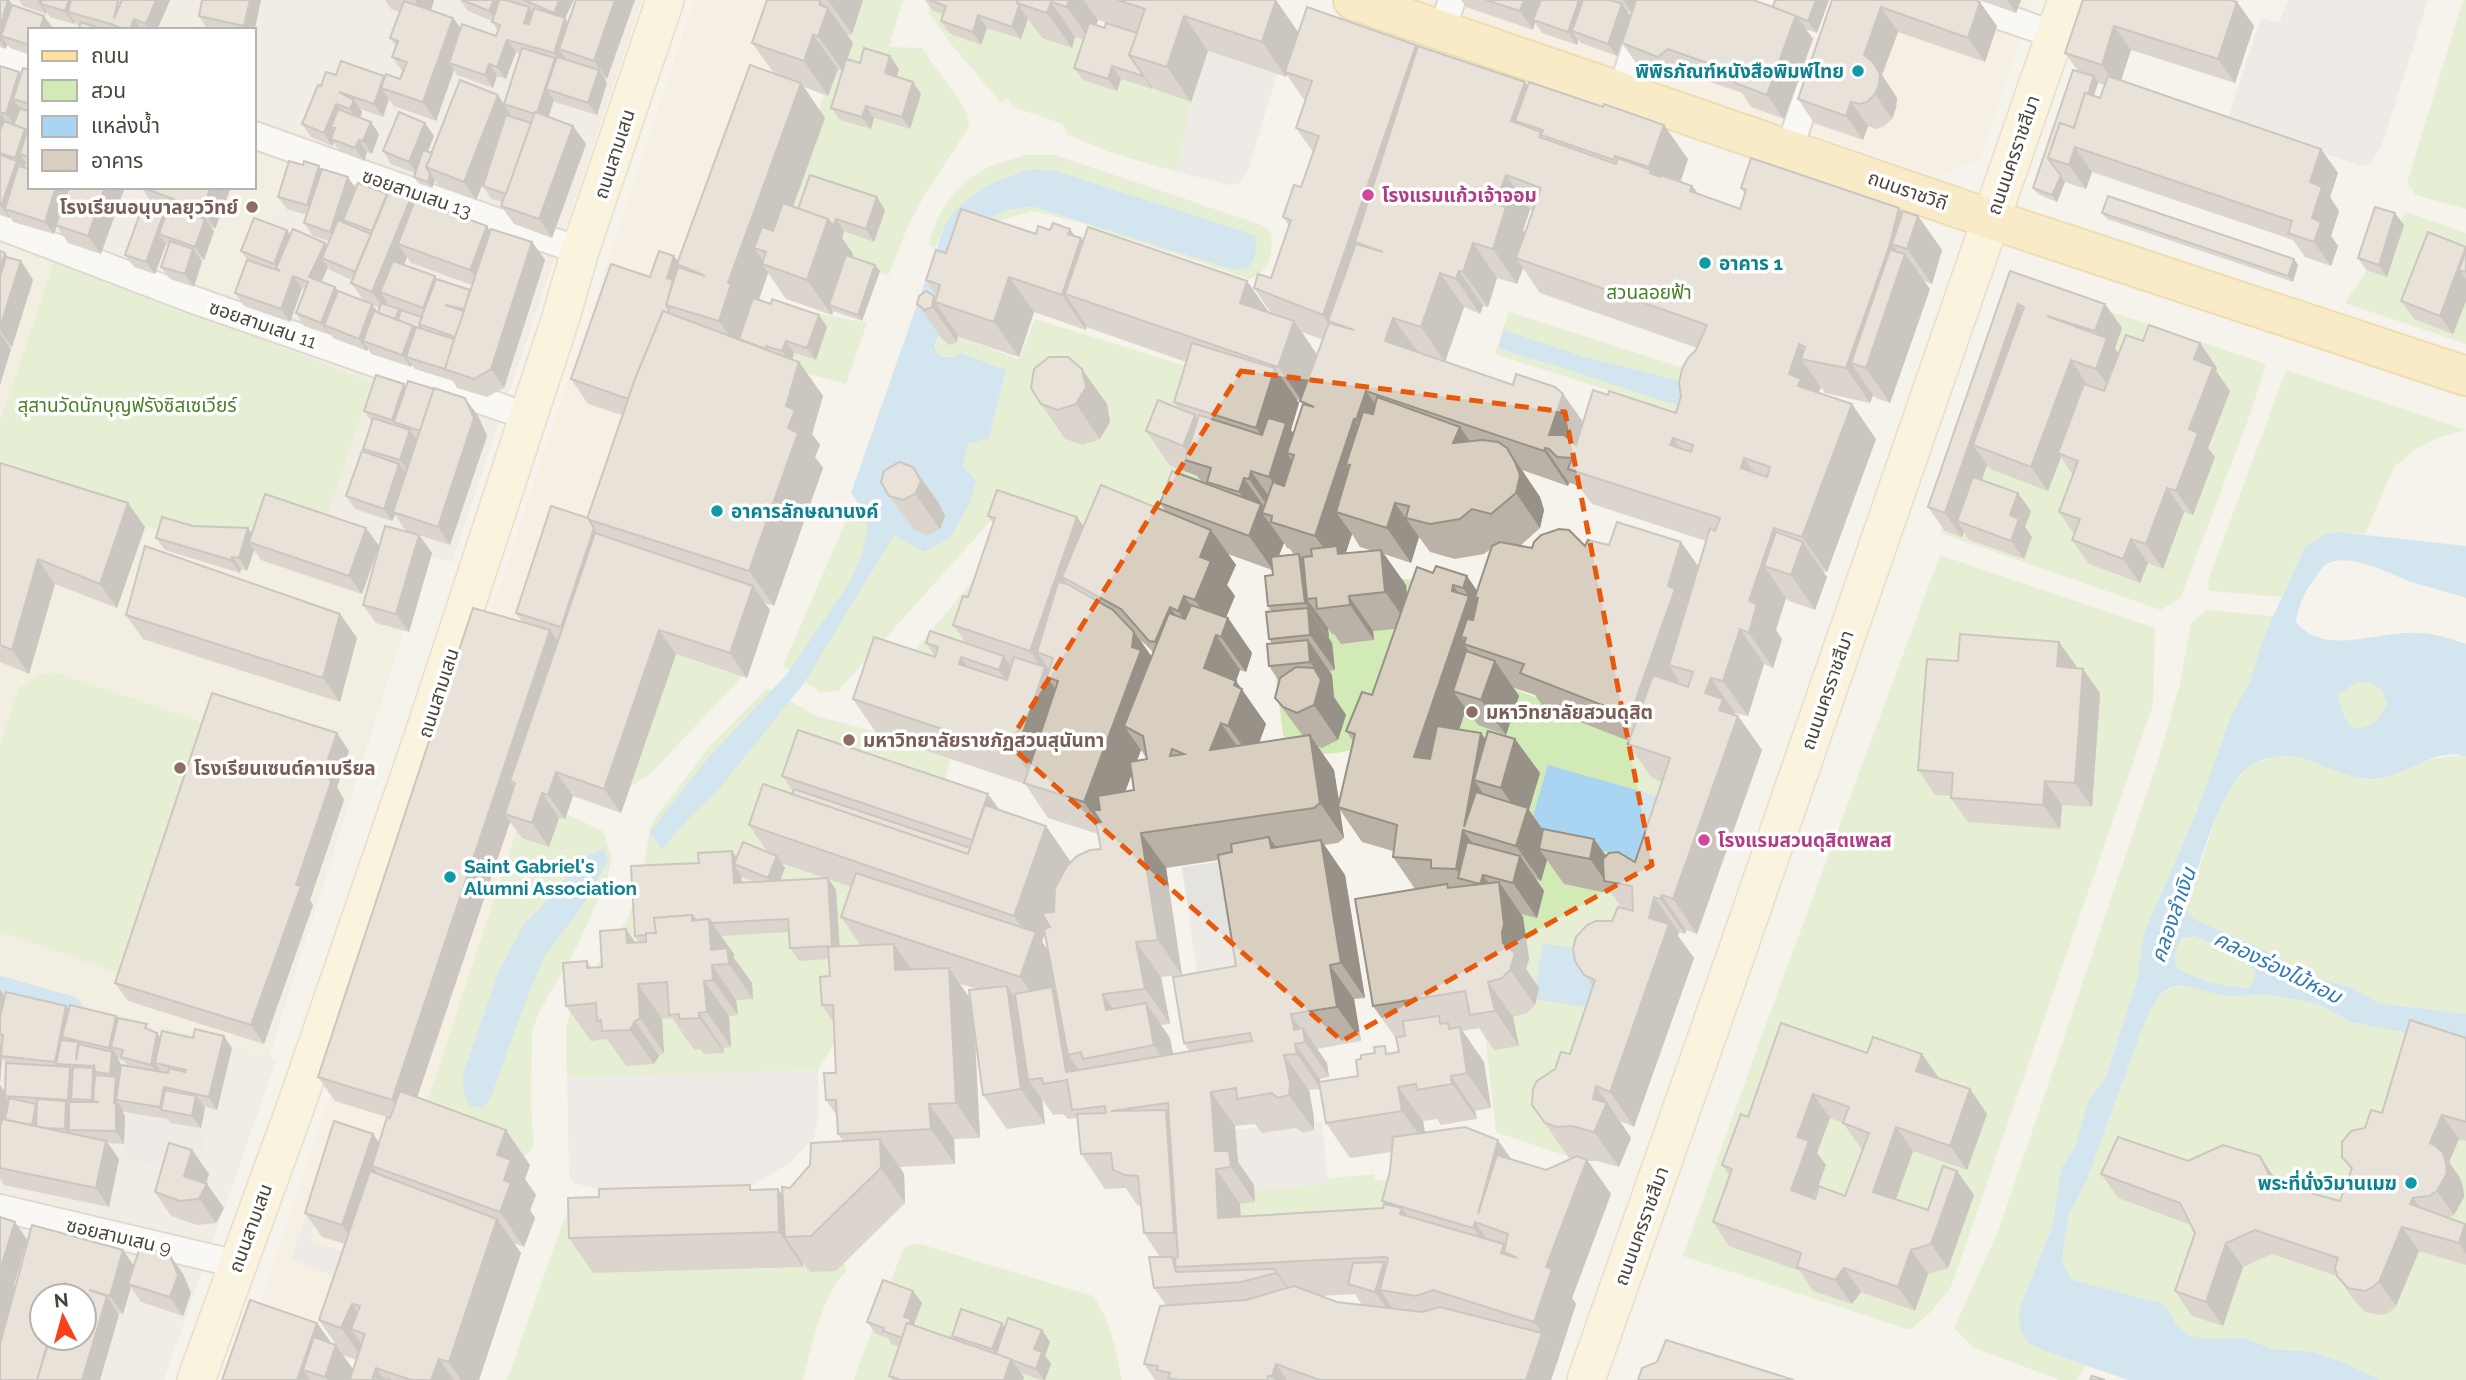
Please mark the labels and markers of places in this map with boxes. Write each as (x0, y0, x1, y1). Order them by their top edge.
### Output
place label: พิพิธภัณฑ์หนังสือพิมพ์ไทย (1635, 60, 1844, 82)
marker: พิพิธภัณฑ์หนังสือพิมพ์ไทย (1850, 63, 1866, 79)
place label: โรงแรมแก้วเจ้าจอม (1382, 184, 1537, 206)
marker: โรงแรมแก้วเจ้าจอม (1360, 187, 1376, 203)
place label: โรงเรียนอนุบาลยุววิทย์ (60, 196, 238, 219)
marker: โรงเรียนอนุบาลยุววิทย์ (244, 199, 260, 215)
place label: อาคาร 1 (1719, 252, 1783, 274)
marker: อาคาร 1 (1697, 255, 1713, 271)
place label: อาคารลักษณานงค์ (731, 500, 878, 522)
marker: อาคารลักษณานงค์ (709, 503, 725, 519)
place label: มหาวิทยาลัยสวนดุสิต (1486, 701, 1653, 724)
marker: มหาวิทยาลัยสวนดุสิต (1464, 704, 1480, 720)
place label: มหาวิทยาลัยราชภัฏสวนสุนันทา (863, 729, 1104, 752)
marker: มหาวิทยาลัยราชภัฏสวนสุนันทา (841, 732, 857, 748)
place label: โรงเรียนเซนต์คาเบรียล (194, 757, 376, 779)
marker: โรงเรียนเซนต์คาเบรียล (172, 760, 188, 776)
place label: โรงแรมสวนดุสิตเพลส (1718, 829, 1892, 852)
marker: โรงแรมสวนดุสิตเพลส (1696, 832, 1712, 848)
place label: Saint Gabriel's Alumni Association (464, 855, 637, 899)
marker: Saint Gabriel's Alumni Association (442, 869, 458, 885)
place label: พระที่นั่งวิมานเมฆ (2258, 1170, 2397, 1194)
marker: พระที่นั่งวิมานเมฆ (2403, 1175, 2419, 1191)

